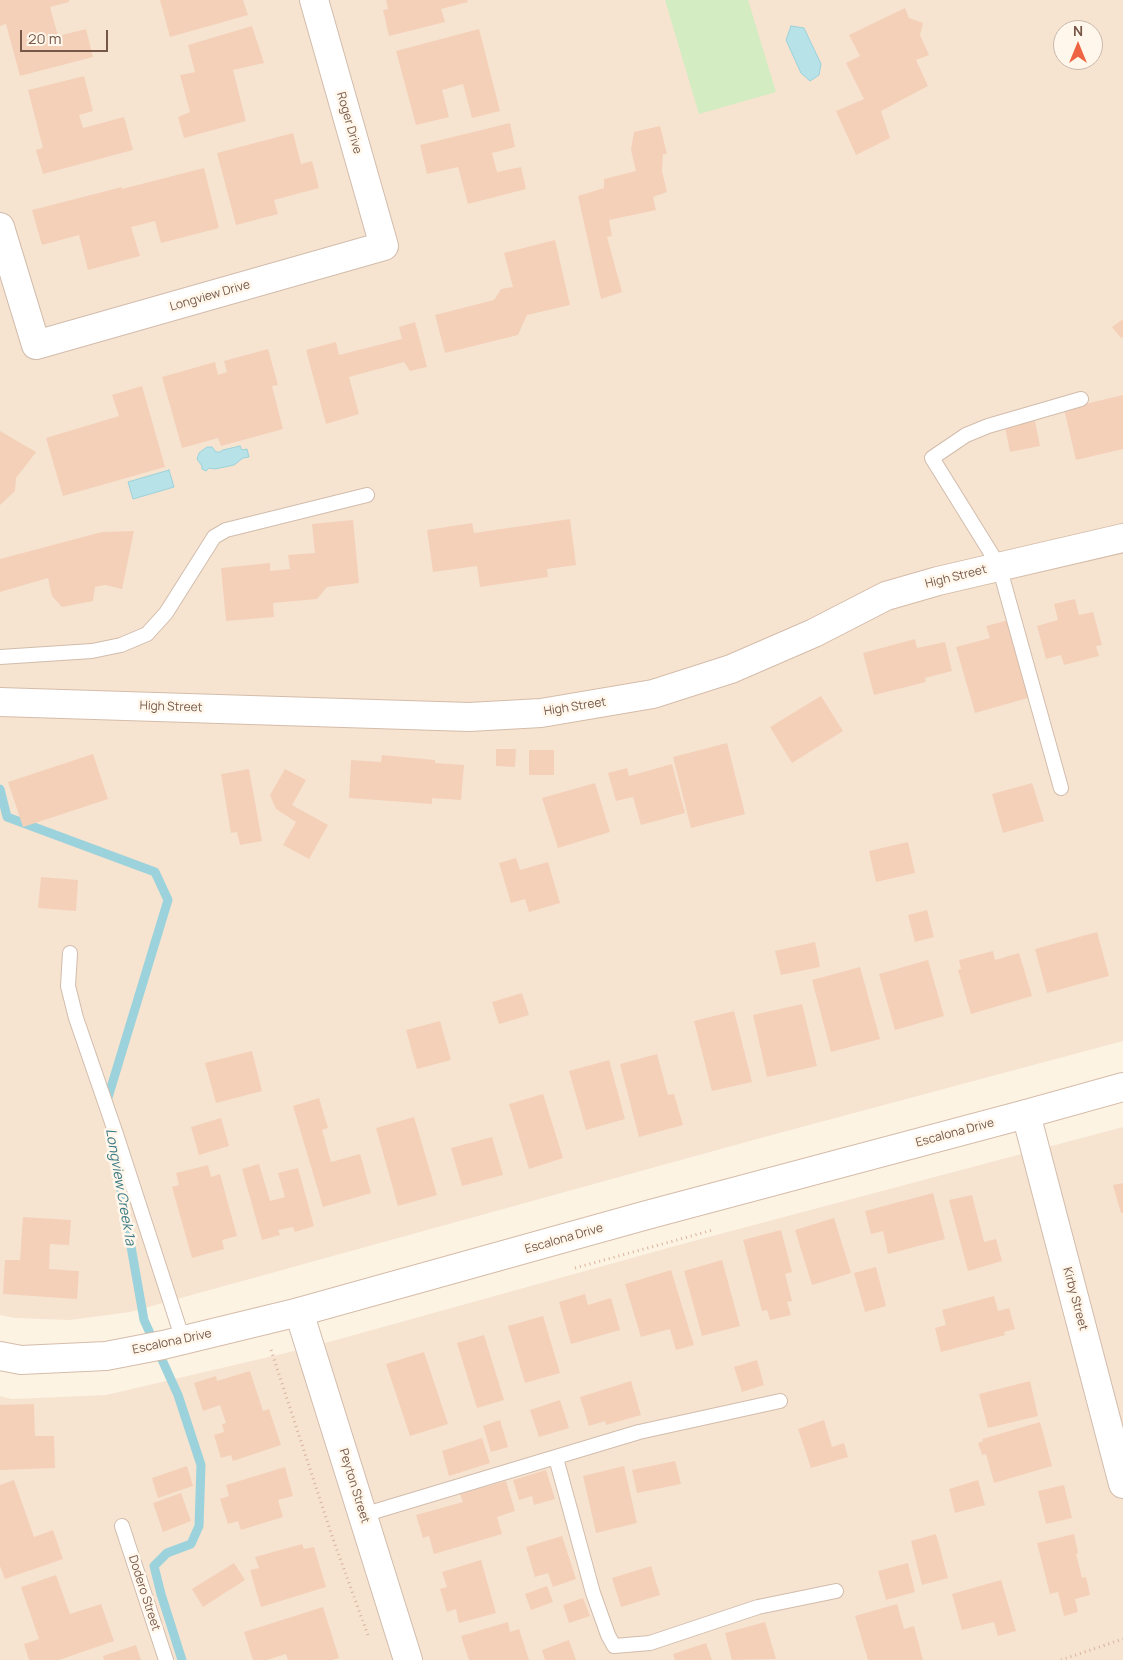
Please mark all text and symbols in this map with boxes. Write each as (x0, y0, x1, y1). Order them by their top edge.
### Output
scale bar (22, 20, 110, 52)
north arrow (1053, 20, 1103, 70)
text: N (1073, 21, 1083, 40)
text: 20 m (28, 28, 61, 49)
street label: Roger Drive (333, 90, 365, 156)
street label: Longview Drive (168, 278, 252, 314)
street label: High Street (924, 562, 988, 592)
street label: High Street (543, 695, 607, 719)
street label: High Street (139, 699, 203, 715)
street label: Escalona Drive (914, 1116, 996, 1150)
water label: Longview Creek 1a (101, 1127, 139, 1247)
street label: Escalona Drive (523, 1221, 605, 1257)
street label: Kirby Street (1060, 1266, 1090, 1332)
street label: Escalona Drive (131, 1327, 213, 1357)
street label: Peyton Street (336, 1447, 372, 1525)
street label: Dodero Street (125, 1554, 163, 1632)

